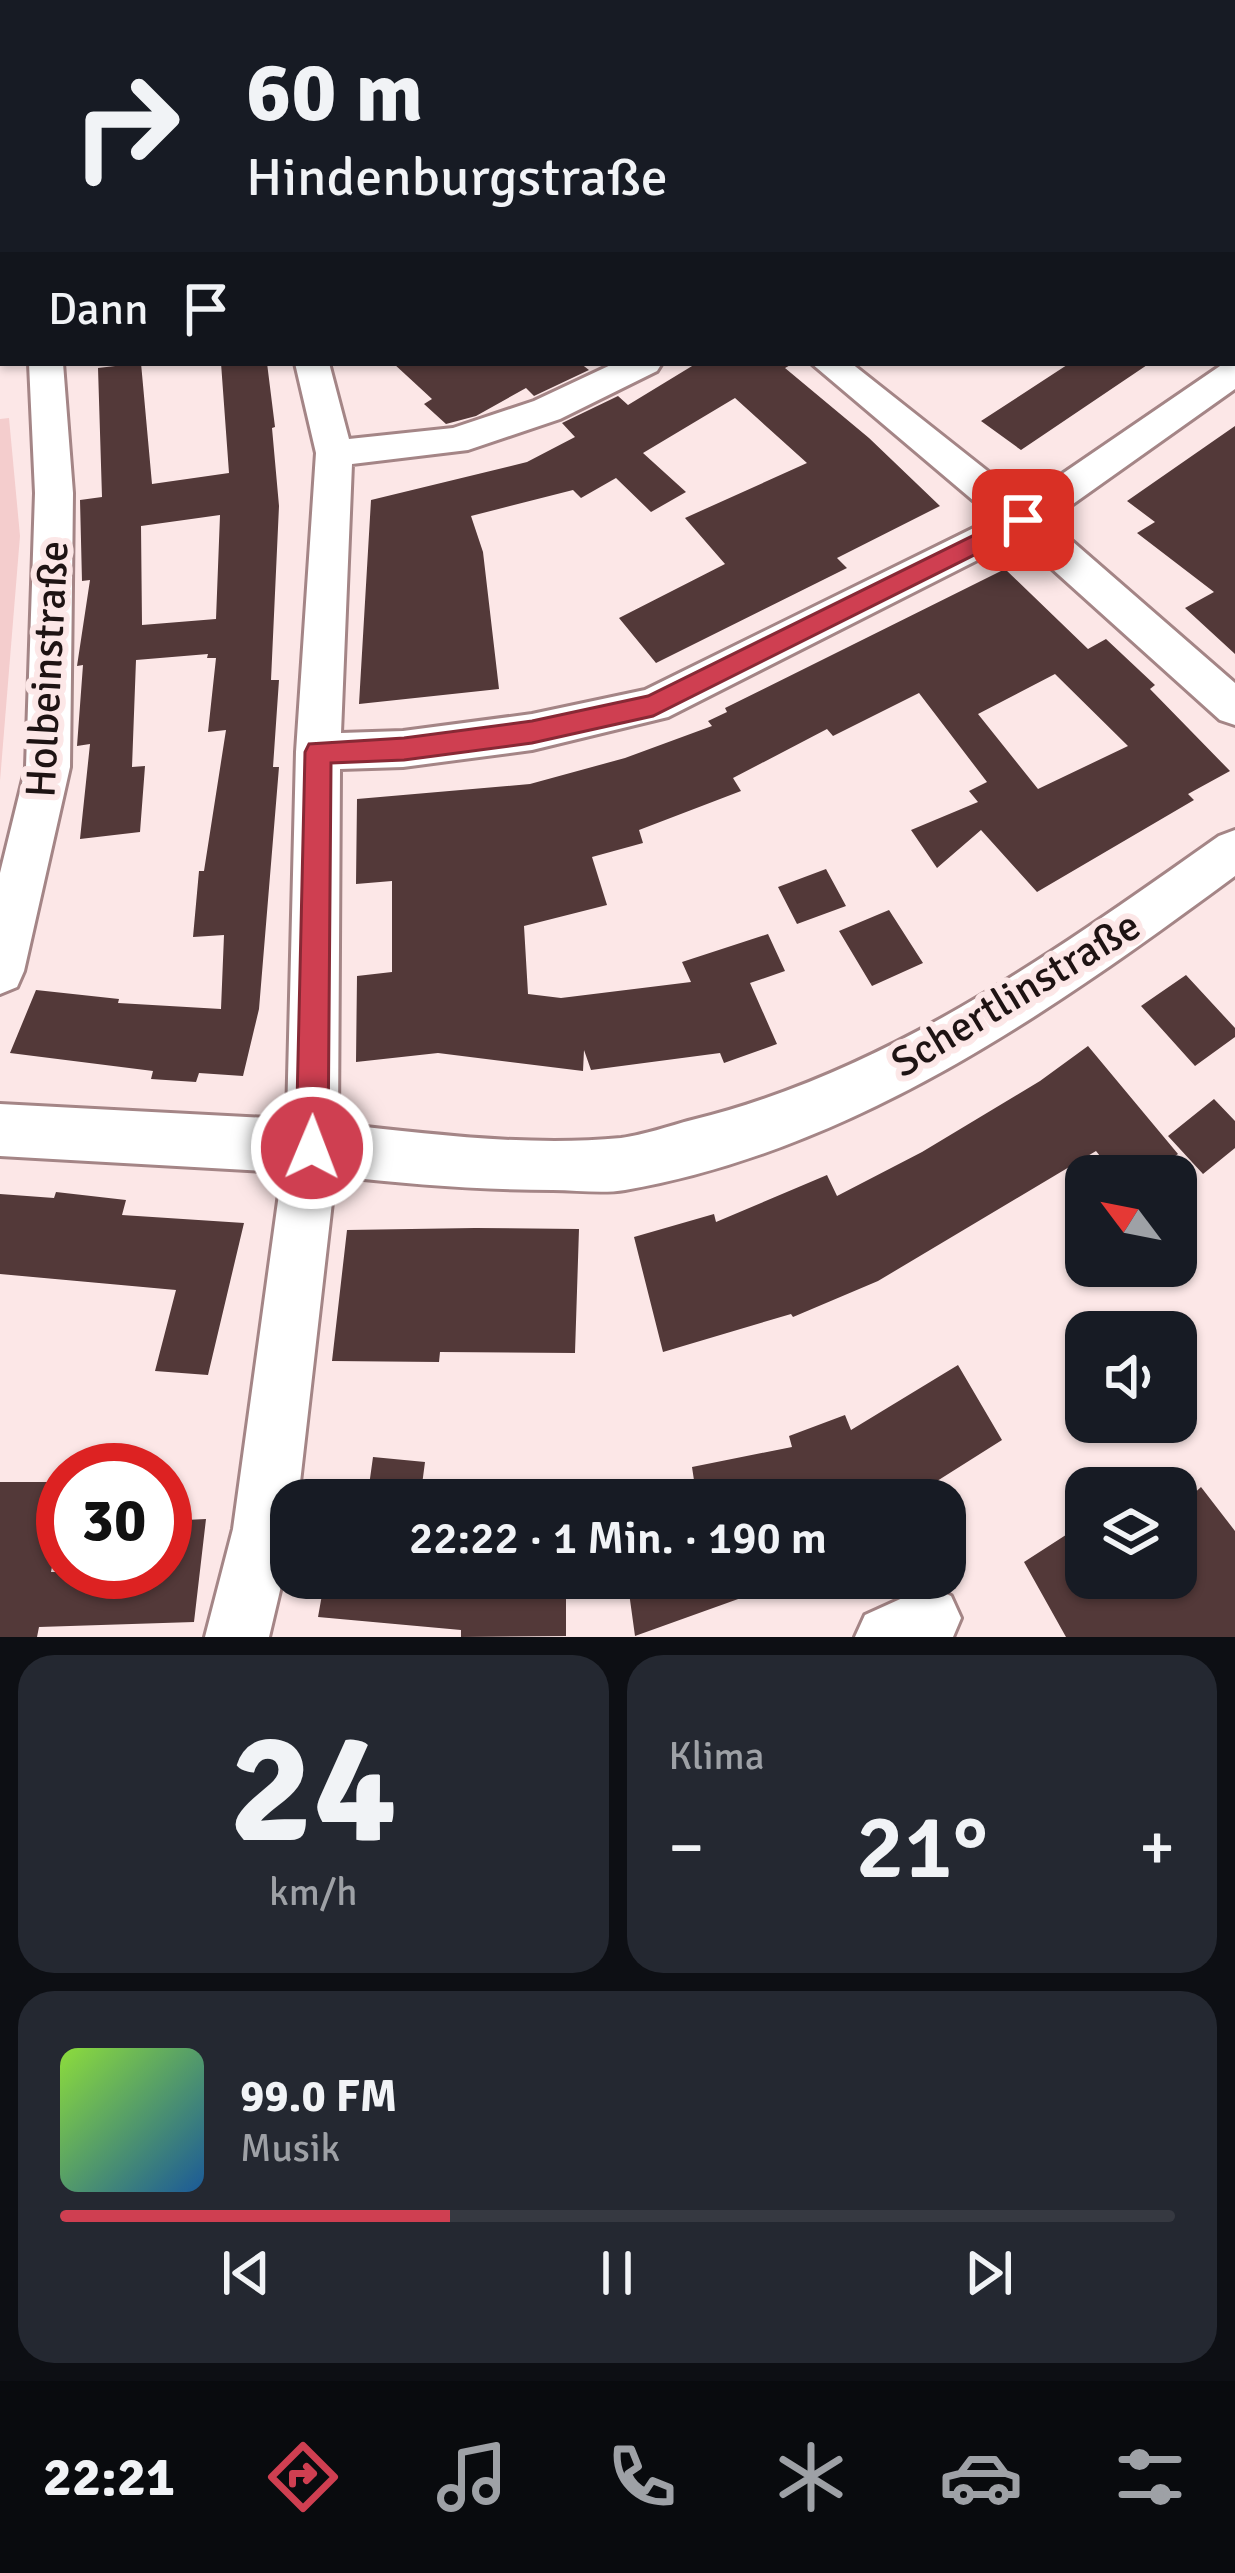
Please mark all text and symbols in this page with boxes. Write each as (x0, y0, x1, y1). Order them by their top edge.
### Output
text: 60 m (246, 41, 423, 145)
icon: right (48, 48, 204, 204)
text: Hindenburgstraße (246, 144, 668, 211)
icon: arrive (173, 276, 239, 342)
text: Dann (48, 282, 149, 337)
pin (972, 469, 1074, 571)
icon: arrive (990, 487, 1056, 553)
street label: Holbeinstraße (15, 539, 80, 799)
street label: Schertlinstraße (882, 900, 1149, 1089)
position arrow (249, 1085, 375, 1211)
north arrow (1065, 1155, 1197, 1287)
map controls (1065, 1155, 1197, 1599)
button: sound (1065, 1311, 1197, 1443)
speed limit sign: 30 (36, 1443, 192, 1599)
button: layers (1065, 1467, 1197, 1599)
text: 22:22 · 1 Min. · 190 m (409, 1511, 827, 1566)
text: 24 (229, 1693, 397, 1886)
text: Klima (669, 1732, 764, 1780)
text: 21° (856, 1792, 988, 1903)
text: − (669, 1807, 704, 1888)
text: + (1139, 1807, 1175, 1888)
text: km/h (269, 1868, 357, 1916)
text: 99.0 FM (240, 2069, 397, 2124)
text: Musik (240, 2124, 340, 2172)
icon: previous (213, 2240, 279, 2306)
icon: pause (584, 2240, 650, 2306)
icon: next (956, 2240, 1022, 2306)
icon: directions (261, 2435, 345, 2519)
icon: music (430, 2435, 514, 2519)
icon: phone (600, 2435, 684, 2519)
icon: climate (769, 2435, 853, 2519)
icon: car (939, 2435, 1023, 2519)
icon: filters (1108, 2435, 1192, 2519)
text: 22:21 (43, 2444, 175, 2511)

